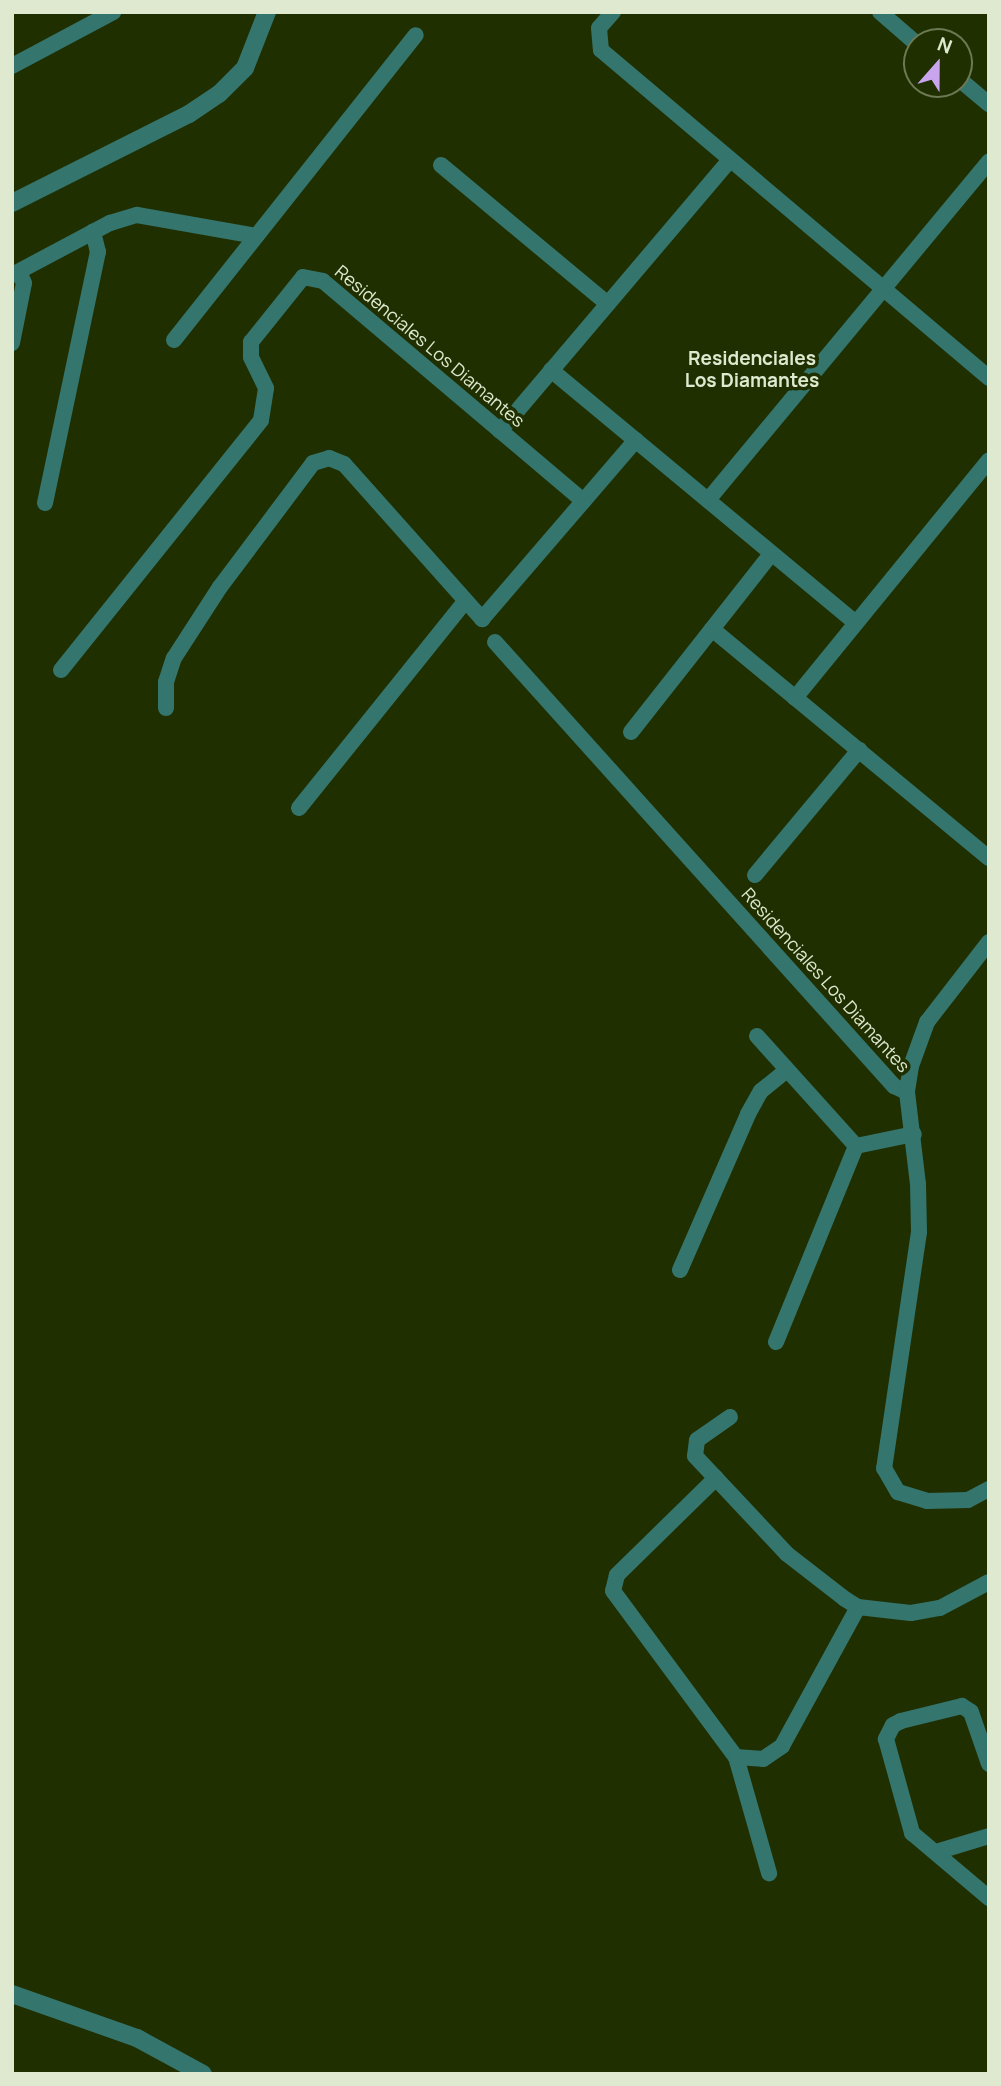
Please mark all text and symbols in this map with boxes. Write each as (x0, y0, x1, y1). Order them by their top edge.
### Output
north arrow (903, 28, 973, 98)
text: N (934, 31, 956, 60)
street label: Residenciales Los Diamantes (331, 260, 529, 432)
district label: Residenciales Los Diamantes (685, 348, 819, 392)
street label: Residenciales Los Diamantes (737, 883, 915, 1077)

